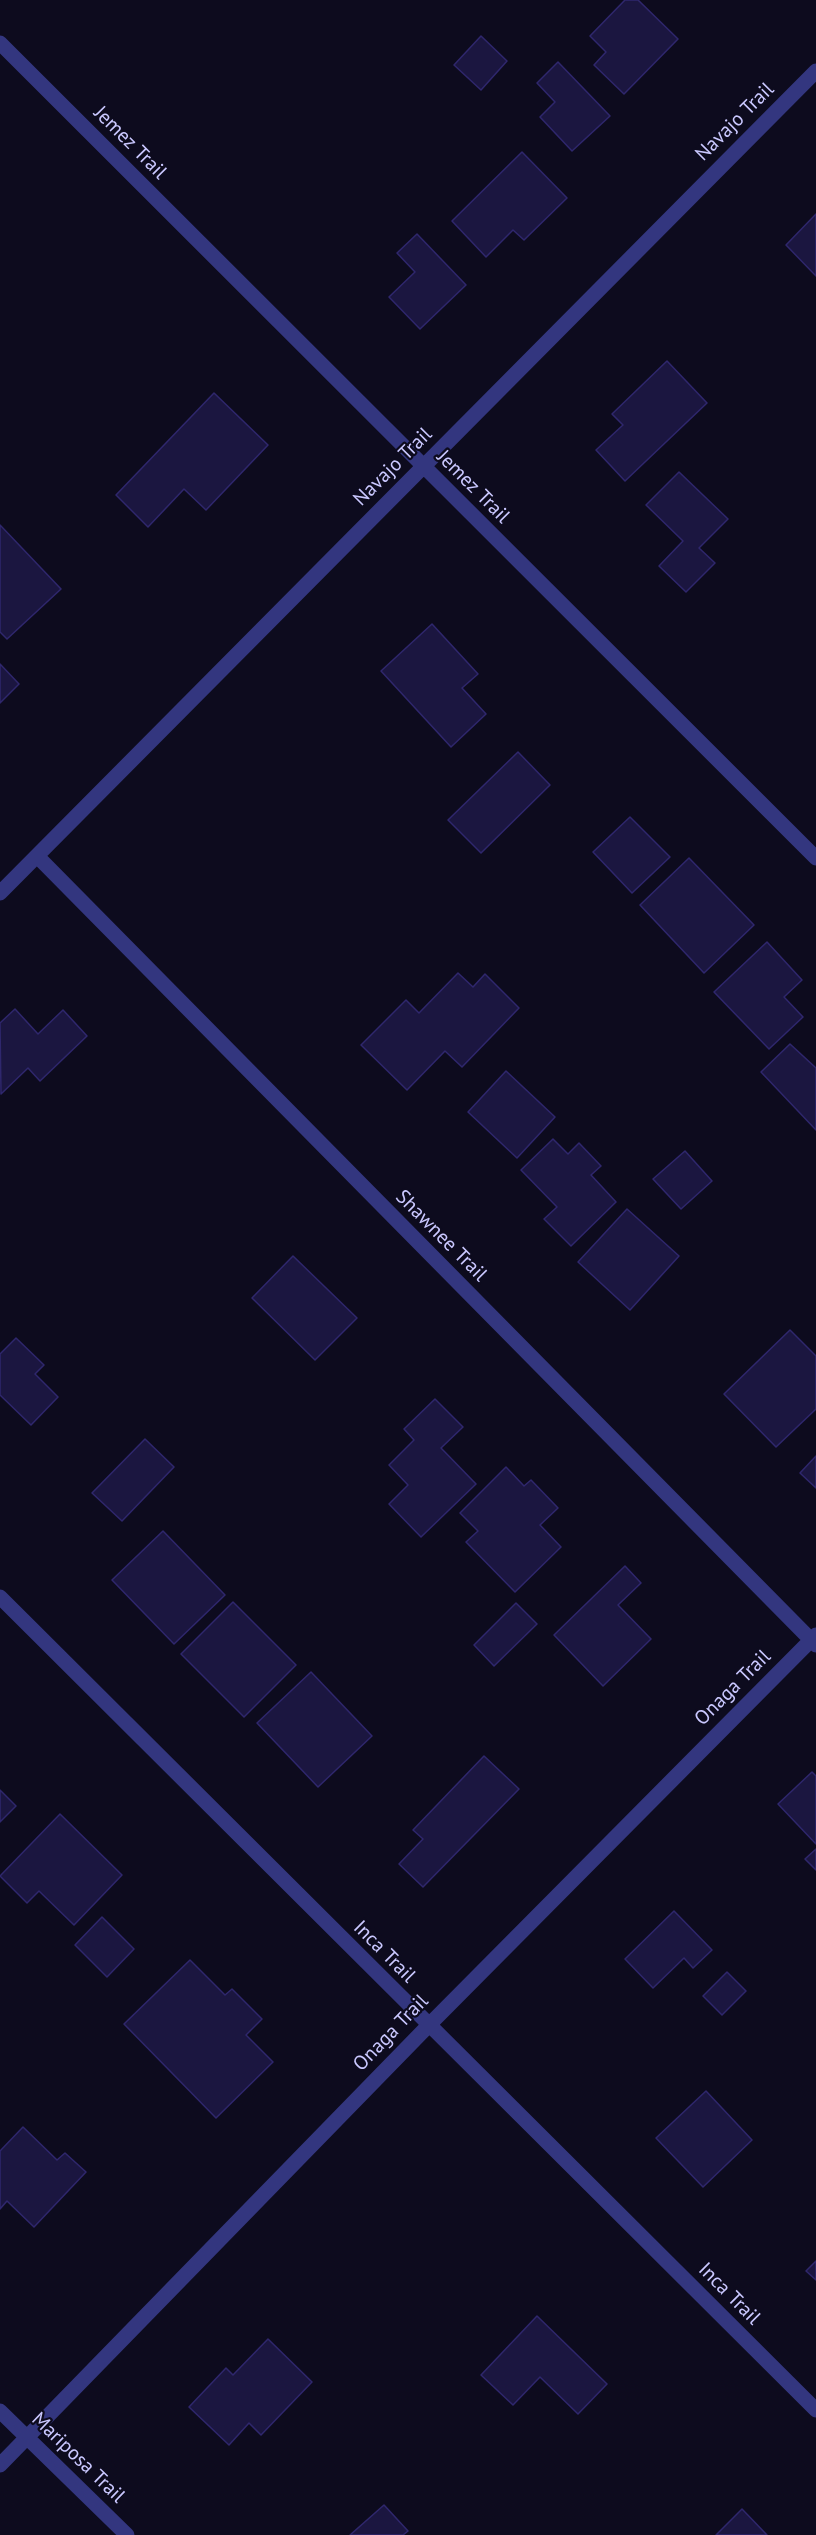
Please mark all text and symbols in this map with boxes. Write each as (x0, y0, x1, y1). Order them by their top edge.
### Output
street label: Navajo Trail (691, 78, 779, 166)
street label: Jemez Trail (89, 102, 171, 184)
street label: Navajo Trail (349, 423, 437, 511)
street label: Jemez Trail (432, 446, 514, 528)
street label: Shawnee Trail (390, 1185, 492, 1287)
street label: Onaga Trail (690, 1645, 776, 1731)
street label: Inca Trail (348, 1916, 420, 1988)
street label: Onaga Trail (349, 1990, 433, 2076)
street label: Inca Trail (693, 2258, 765, 2330)
street label: Mariposa Trail (26, 2408, 130, 2508)

